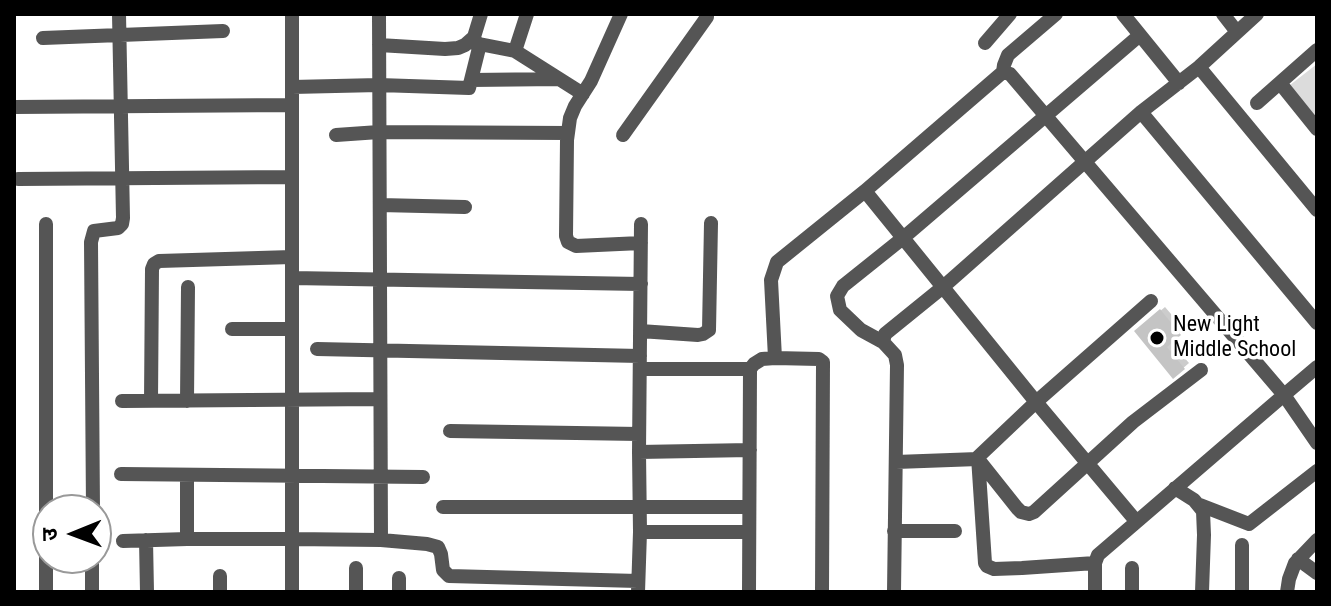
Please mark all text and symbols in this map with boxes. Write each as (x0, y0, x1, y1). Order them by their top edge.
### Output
place label: New Light Middle School (1173, 312, 1296, 364)
marker: New Light Middle School (1148, 329, 1166, 347)
north arrow (32, 494, 112, 574)
text: उ (37, 528, 62, 541)

